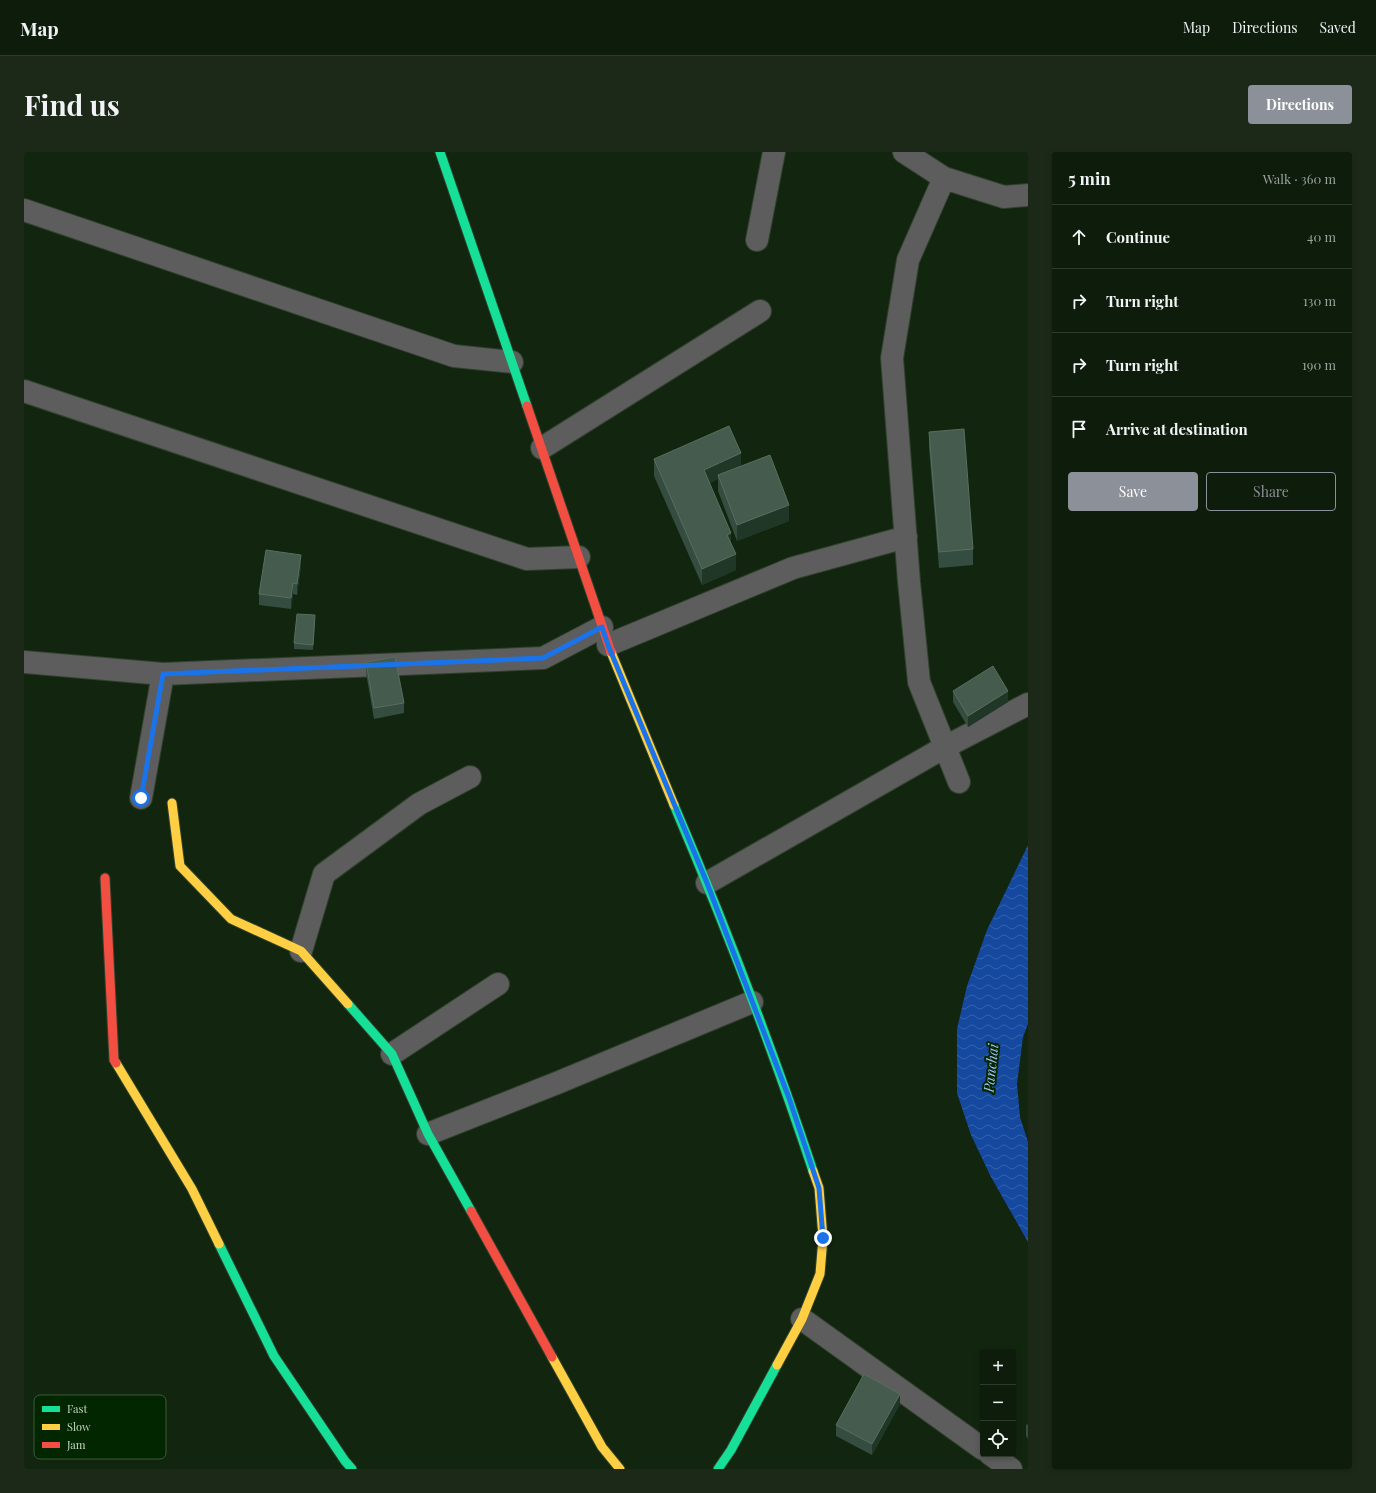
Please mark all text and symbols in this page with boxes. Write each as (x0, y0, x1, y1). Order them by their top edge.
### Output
text: Map (20, 15, 59, 41)
text: Map (1183, 18, 1210, 37)
text: Directions (1232, 18, 1298, 37)
text: Saved (1320, 18, 1356, 37)
button: Directions (1248, 85, 1352, 124)
text: Find us (24, 86, 120, 123)
text: 5 min (1068, 167, 1111, 189)
text: Walk · 360 m (1263, 170, 1336, 187)
icon: ahead (1068, 226, 1090, 248)
text: Continue (1106, 227, 1170, 247)
text: 40 m (1307, 228, 1336, 245)
icon: right (1068, 290, 1090, 312)
text: Turn right (1106, 291, 1179, 311)
text: 130 m (1303, 292, 1336, 309)
icon: right (1068, 354, 1090, 376)
text: Turn right (1106, 355, 1179, 375)
text: 190 m (1302, 356, 1336, 373)
icon: arrive (1068, 418, 1090, 440)
text: Arrive at destination (1106, 419, 1248, 439)
button: Save (1068, 472, 1198, 511)
button: Share (1206, 472, 1336, 511)
route start (132, 789, 150, 807)
water label: Panchai (978, 1042, 1003, 1094)
route end (814, 1229, 832, 1247)
map controls (980, 1349, 1016, 1457)
button: + (980, 1349, 1016, 1385)
button: − (980, 1385, 1016, 1421)
legend (34, 1395, 166, 1459)
text: Fast (67, 1401, 87, 1416)
text: Slow (67, 1419, 91, 1434)
button: locate (980, 1421, 1016, 1457)
text: Jam (66, 1437, 86, 1452)

